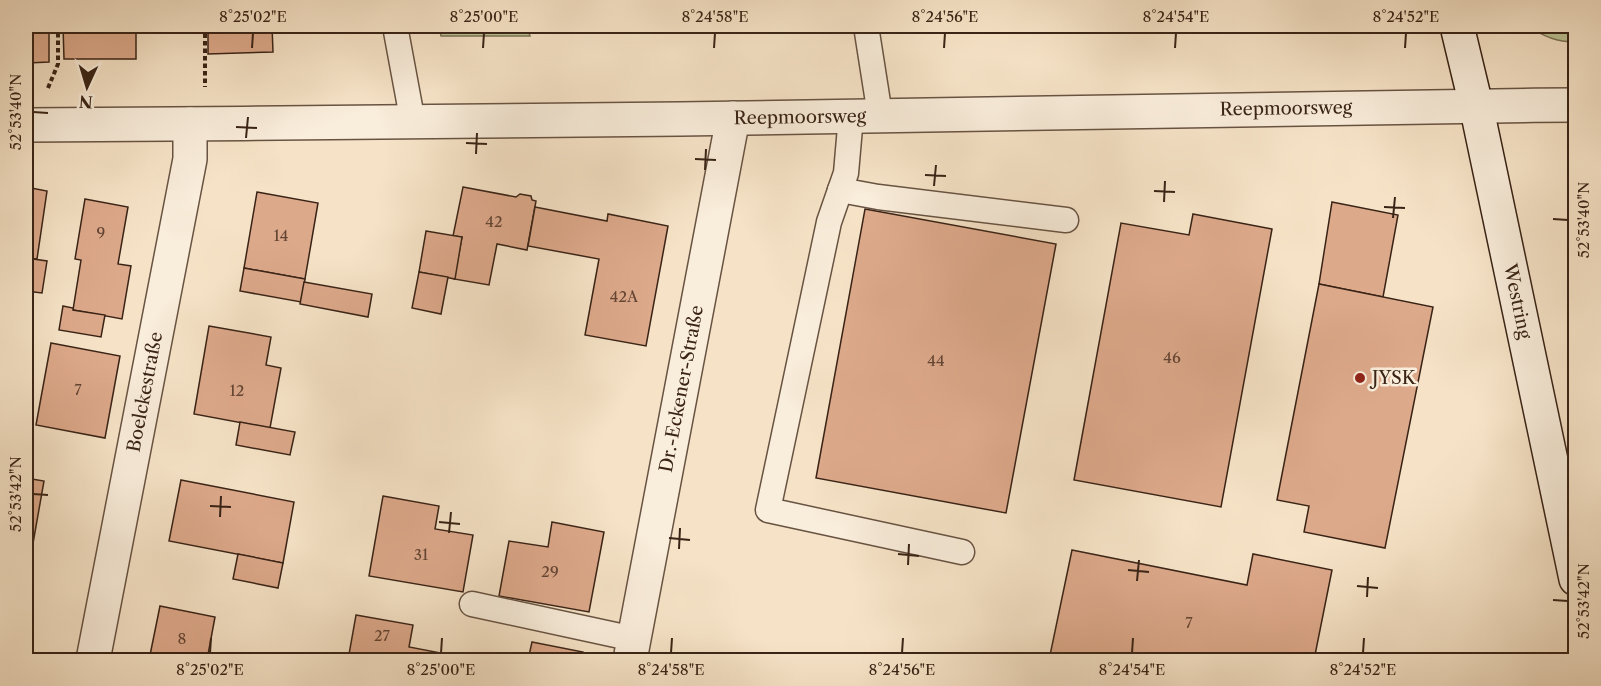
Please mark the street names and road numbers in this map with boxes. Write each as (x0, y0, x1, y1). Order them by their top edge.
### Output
street label: Reepmoorsweg (1219, 96, 1353, 121)
street label: Reepmoorsweg (733, 105, 867, 129)
street label: Westring (1499, 261, 1536, 341)
street label: Dr.-Eckener-Straße (655, 304, 708, 474)
street label: Boelckestraße (122, 330, 167, 454)

